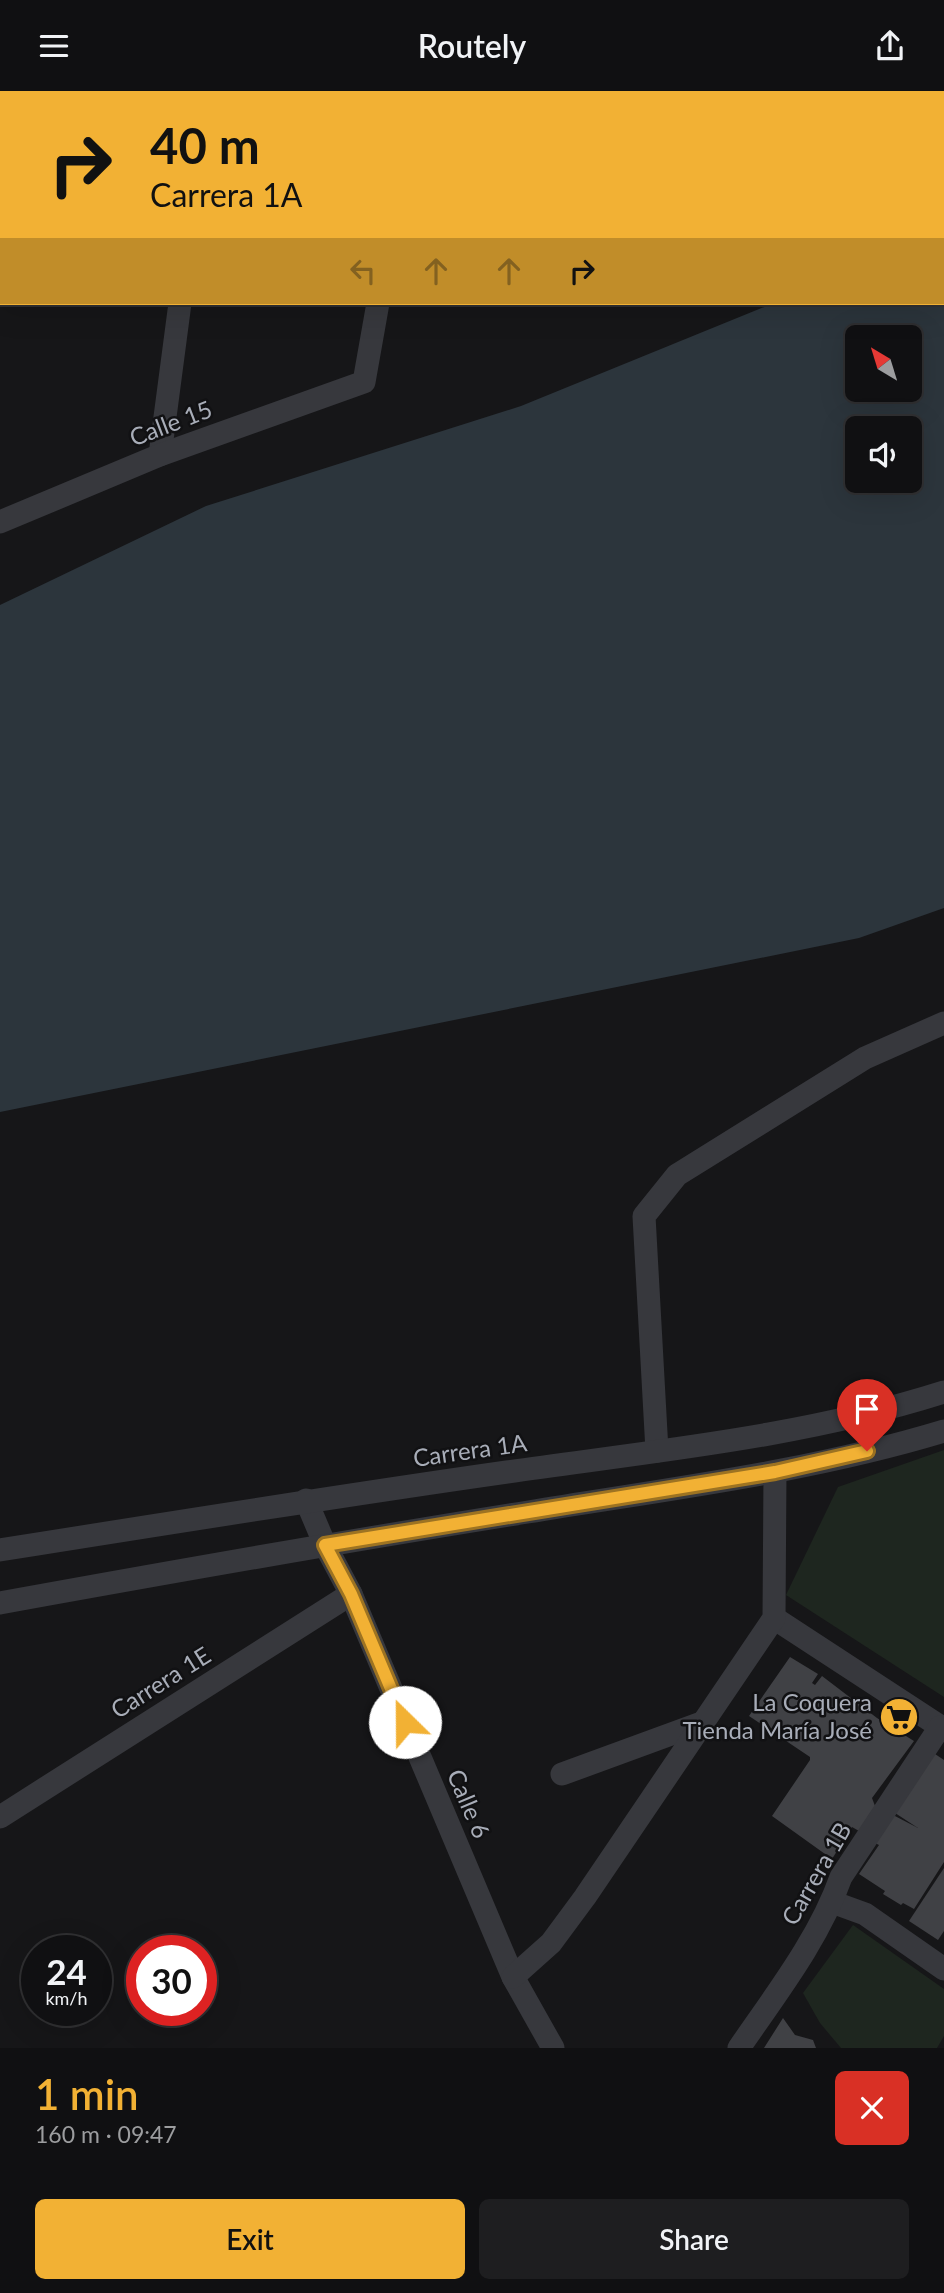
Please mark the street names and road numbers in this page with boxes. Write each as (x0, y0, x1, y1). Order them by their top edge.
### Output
street label: Calle 15 (125, 394, 216, 452)
street label: Carrera 1A (411, 1427, 529, 1472)
street label: Carrera 1E (105, 1640, 215, 1724)
street label: Calle 6 (442, 1765, 497, 1842)
street label: Carrera 1B (775, 1817, 857, 1930)

